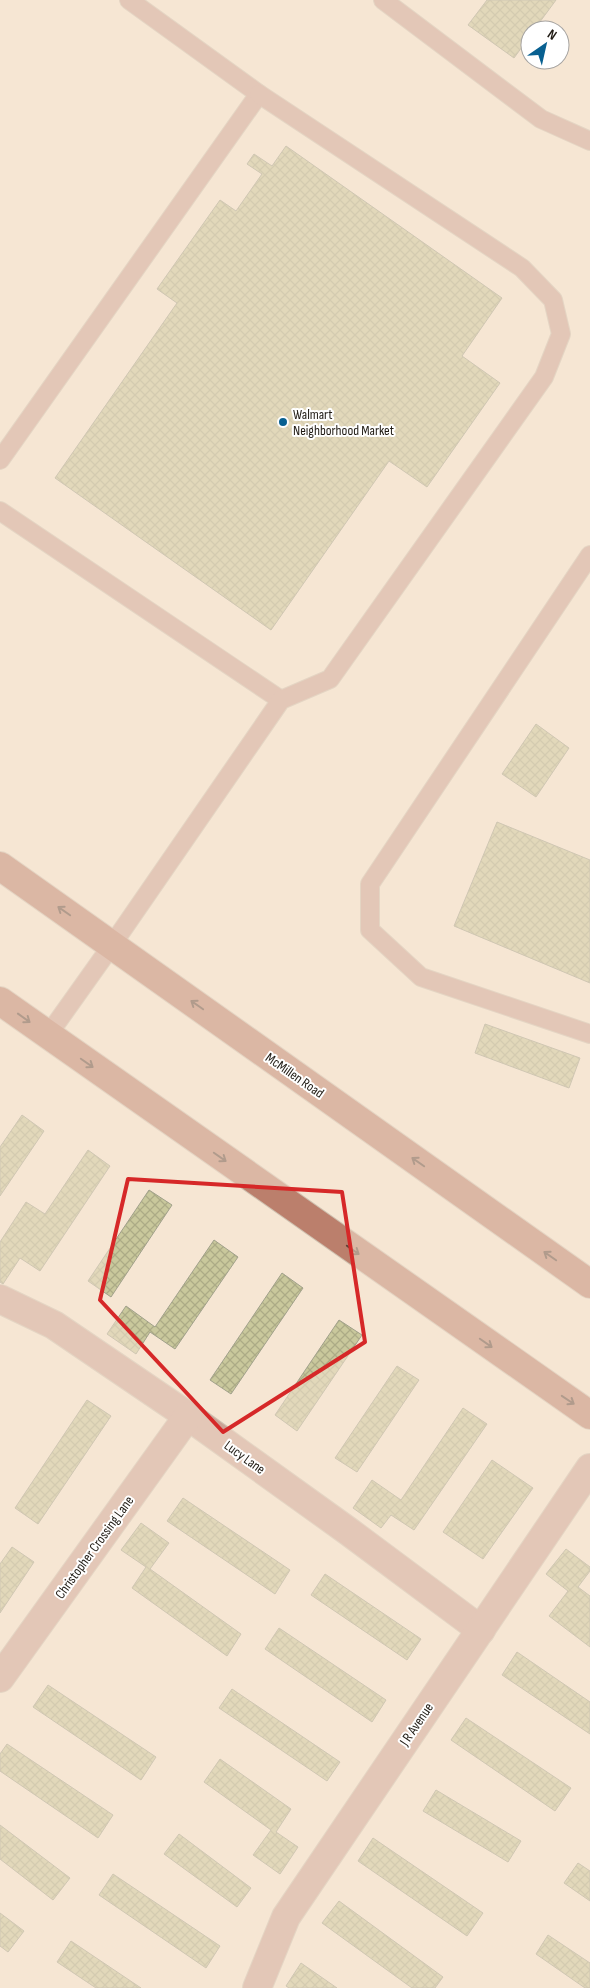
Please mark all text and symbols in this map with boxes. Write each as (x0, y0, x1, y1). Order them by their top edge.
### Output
north arrow (520, 20, 570, 70)
text: N (544, 25, 560, 44)
place label: Walmart Neighborhood Market (293, 406, 394, 439)
marker: Walmart Neighborhood Market (277, 416, 289, 428)
one-way arrow (57, 906, 71, 916)
one-way arrow (190, 1000, 204, 1010)
one-way arrow (17, 1013, 31, 1023)
street label: McMillen Road (262, 1049, 327, 1102)
one-way arrow (80, 1058, 94, 1068)
one-way arrow (213, 1151, 227, 1162)
one-way arrow (411, 1157, 425, 1167)
one-way arrow (346, 1245, 360, 1255)
one-way arrow (543, 1251, 557, 1261)
one-way arrow (479, 1338, 493, 1348)
one-way arrow (561, 1395, 575, 1405)
street label: Lucy Lane (221, 1437, 268, 1478)
street label: Christopher Crossing Lane (51, 1493, 137, 1602)
street label: J R Avenue (395, 1700, 437, 1750)

